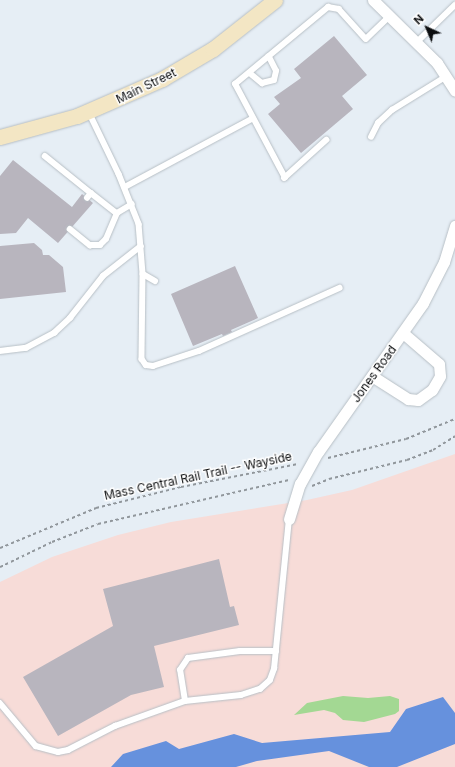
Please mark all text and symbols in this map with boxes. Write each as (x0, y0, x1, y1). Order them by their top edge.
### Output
north arrow (407, 8, 447, 48)
text: N (411, 11, 427, 27)
street label: Main Street (114, 65, 178, 107)
street label: Jones Road (349, 343, 399, 405)
street label: Mass Central Rail Trail -- Wayside (103, 449, 293, 503)

